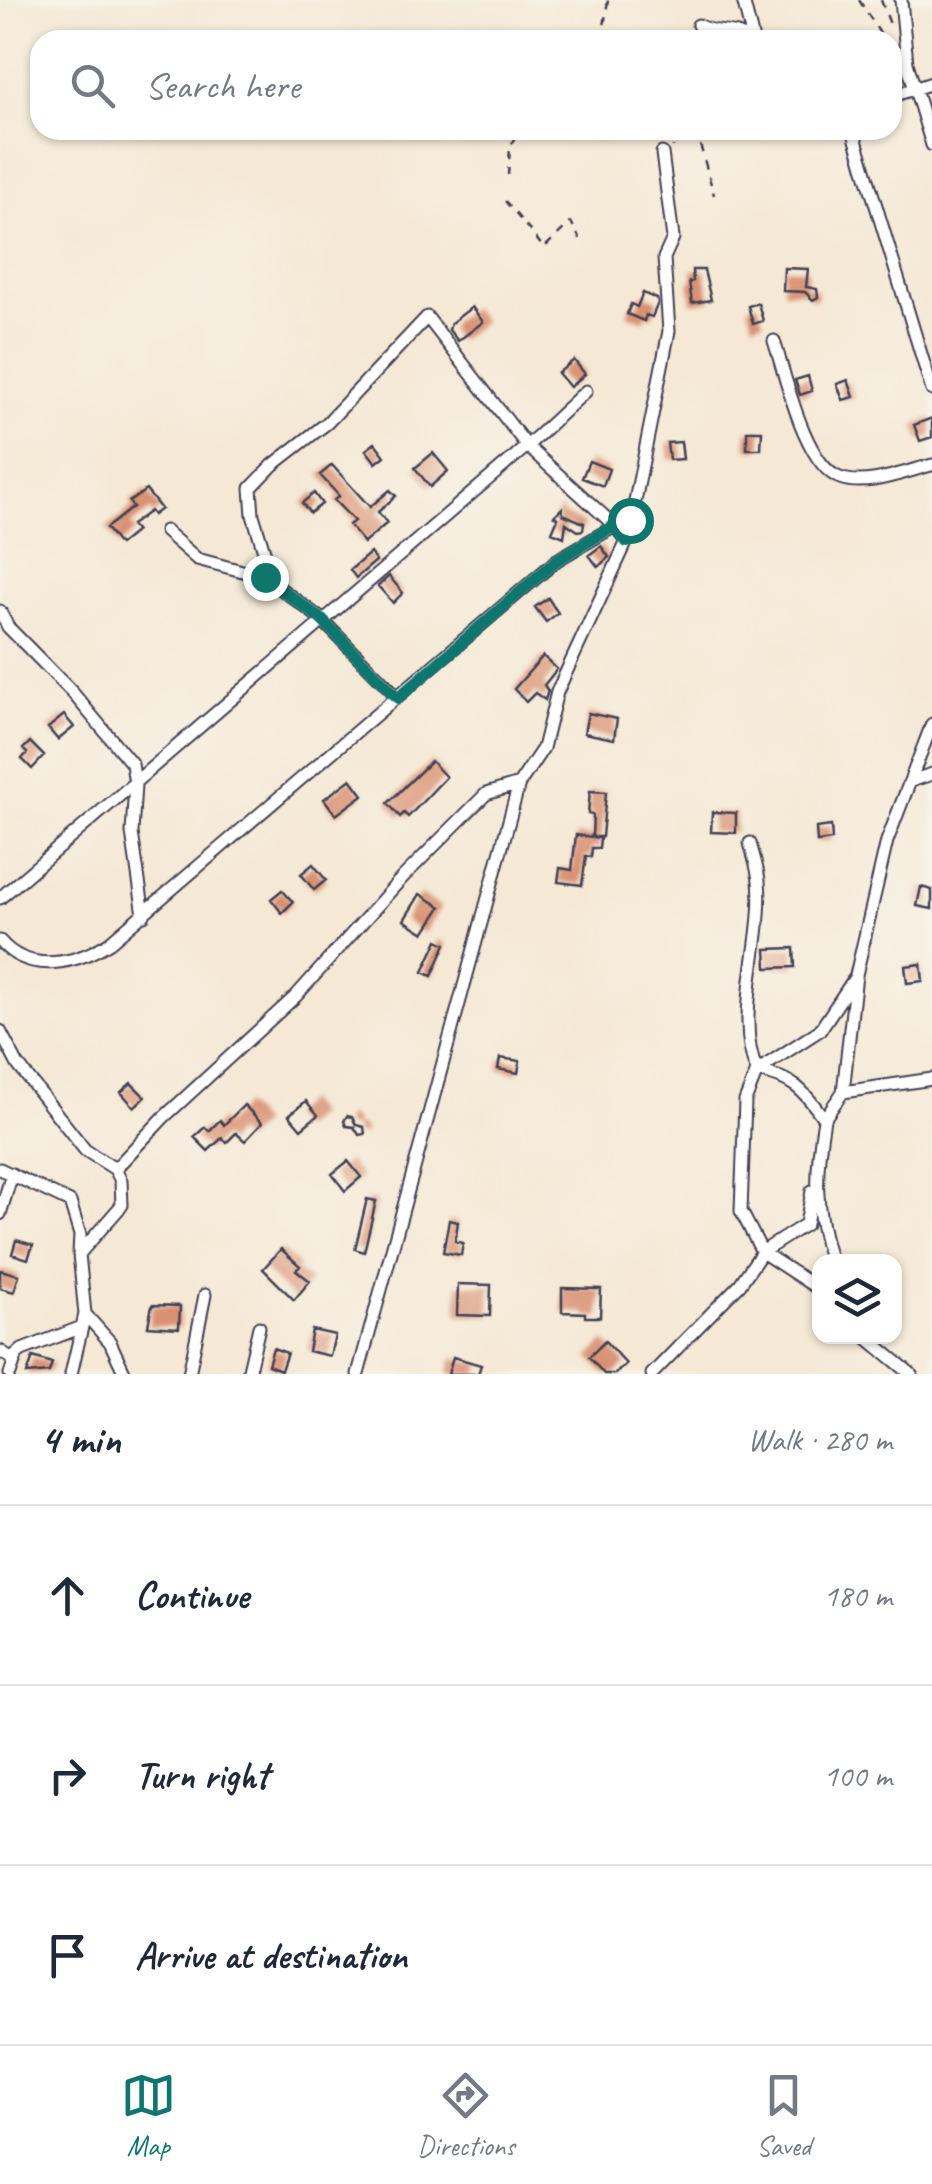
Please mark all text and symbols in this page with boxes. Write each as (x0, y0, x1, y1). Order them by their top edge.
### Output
search box (30, 30, 902, 140)
icon: search (65, 58, 120, 113)
text: Search here (145, 62, 300, 109)
route start (608, 498, 654, 544)
route end (243, 555, 289, 601)
map controls (812, 1254, 902, 1344)
button: layers (812, 1254, 902, 1344)
text: 4 min (40, 1413, 120, 1466)
text: Walk · 280 m (748, 1419, 892, 1460)
icon: ahead (40, 1568, 95, 1623)
text: Continue (135, 1572, 249, 1619)
text: 180 m (823, 1575, 892, 1616)
icon: right (40, 1748, 95, 1803)
text: Turn right (135, 1752, 269, 1799)
text: 100 m (823, 1755, 892, 1796)
icon: arrive (40, 1928, 95, 1983)
text: Arrive at destination (135, 1932, 407, 1979)
tab: Map (121, 2068, 176, 2163)
tab: Directions (417, 2068, 515, 2163)
tab: Saved (756, 2068, 811, 2163)

